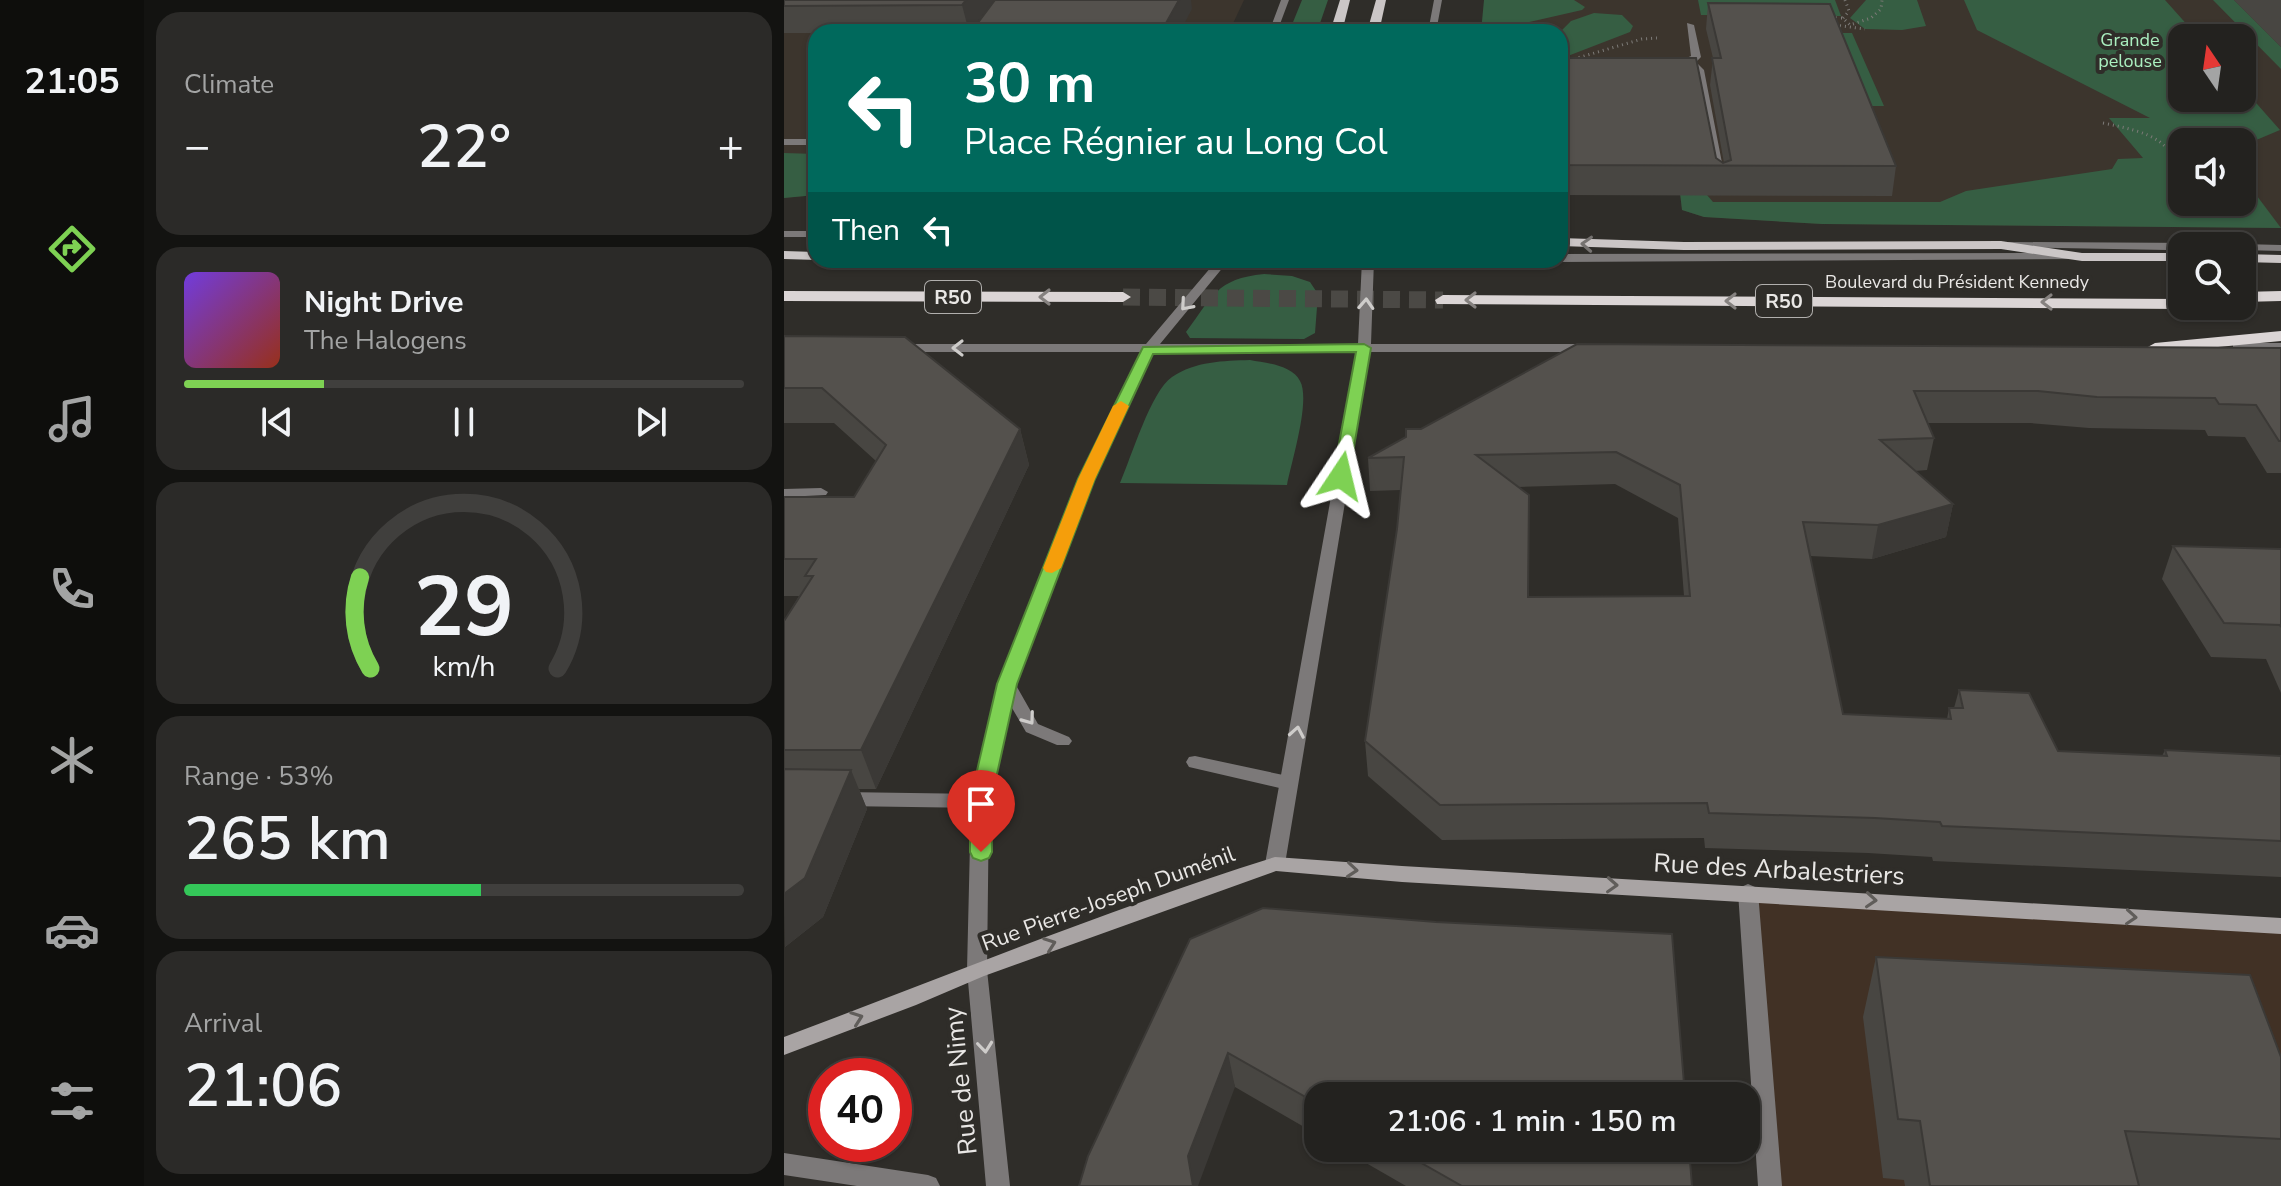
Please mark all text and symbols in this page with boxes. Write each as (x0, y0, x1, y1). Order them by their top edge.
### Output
north arrow (2168, 24, 2256, 112)
map controls (2168, 24, 2256, 320)
park label: Grande pelouse (2098, 28, 2162, 73)
text: 30 m (964, 45, 1095, 122)
icon: left (832, 56, 936, 160)
text: 21:05 (24, 57, 120, 106)
text: Climate (184, 67, 274, 102)
text: 22° (417, 106, 511, 188)
text: − (184, 117, 210, 177)
text: + (718, 117, 744, 177)
text: Place Régnier au Long Col (964, 118, 1388, 167)
button: sound (2168, 128, 2256, 216)
icon: left (916, 208, 960, 252)
text: Then (832, 210, 900, 251)
icon: directions (44, 221, 100, 277)
button: search (2168, 232, 2256, 320)
one-way arrow (1581, 236, 1594, 253)
street label: Boulevard du Président Kennedy (1825, 270, 2090, 294)
road number: R50 (925, 281, 981, 313)
text: Night Drive (304, 282, 463, 323)
road number: R50 (1756, 285, 1812, 317)
one-way arrow (1038, 288, 1051, 306)
one-way arrow (1464, 291, 1477, 309)
one-way arrow (1724, 292, 1737, 310)
one-way arrow (2040, 293, 2053, 311)
one-way arrow (1181, 296, 1196, 311)
one-way arrow (1357, 297, 1374, 310)
text: The Halogens (304, 323, 467, 358)
one-way arrow (951, 339, 964, 357)
icon: music (44, 391, 100, 447)
icon: previous (255, 400, 299, 444)
icon: pause (442, 400, 486, 444)
icon: next (629, 400, 673, 444)
position arrow (1299, 434, 1383, 518)
text: 29 (414, 551, 514, 664)
icon: phone (44, 561, 100, 617)
text: km/h (433, 647, 495, 686)
one-way arrow (1019, 710, 1034, 725)
one-way arrow (1288, 725, 1305, 739)
icon: climate (44, 732, 100, 788)
text: Range · 53% (184, 759, 334, 794)
pin (947, 770, 1015, 852)
icon: arrive (959, 782, 1003, 826)
text: 265 km (184, 798, 391, 880)
street label: Rue Pierre-Joseph Duménil (978, 839, 1240, 959)
street label: Rue des Arbalestriers (1652, 845, 1906, 894)
one-way arrow (1346, 862, 1359, 879)
one-way arrow (1606, 877, 1619, 894)
one-way arrow (1865, 891, 1878, 908)
icon: car (44, 902, 100, 958)
one-way arrow (2125, 908, 2138, 925)
one-way arrow (1042, 937, 1056, 953)
street label: Rue de Nimy (935, 1004, 986, 1157)
text: Arrival (184, 1006, 262, 1041)
one-way arrow (849, 1012, 863, 1028)
one-way arrow (976, 1041, 993, 1054)
text: 21:06 (184, 1045, 342, 1127)
speed limit sign: 40 (808, 1058, 912, 1162)
icon: filters (44, 1073, 100, 1129)
text: 21:06 · 1 min · 150 m (1387, 1101, 1677, 1142)

